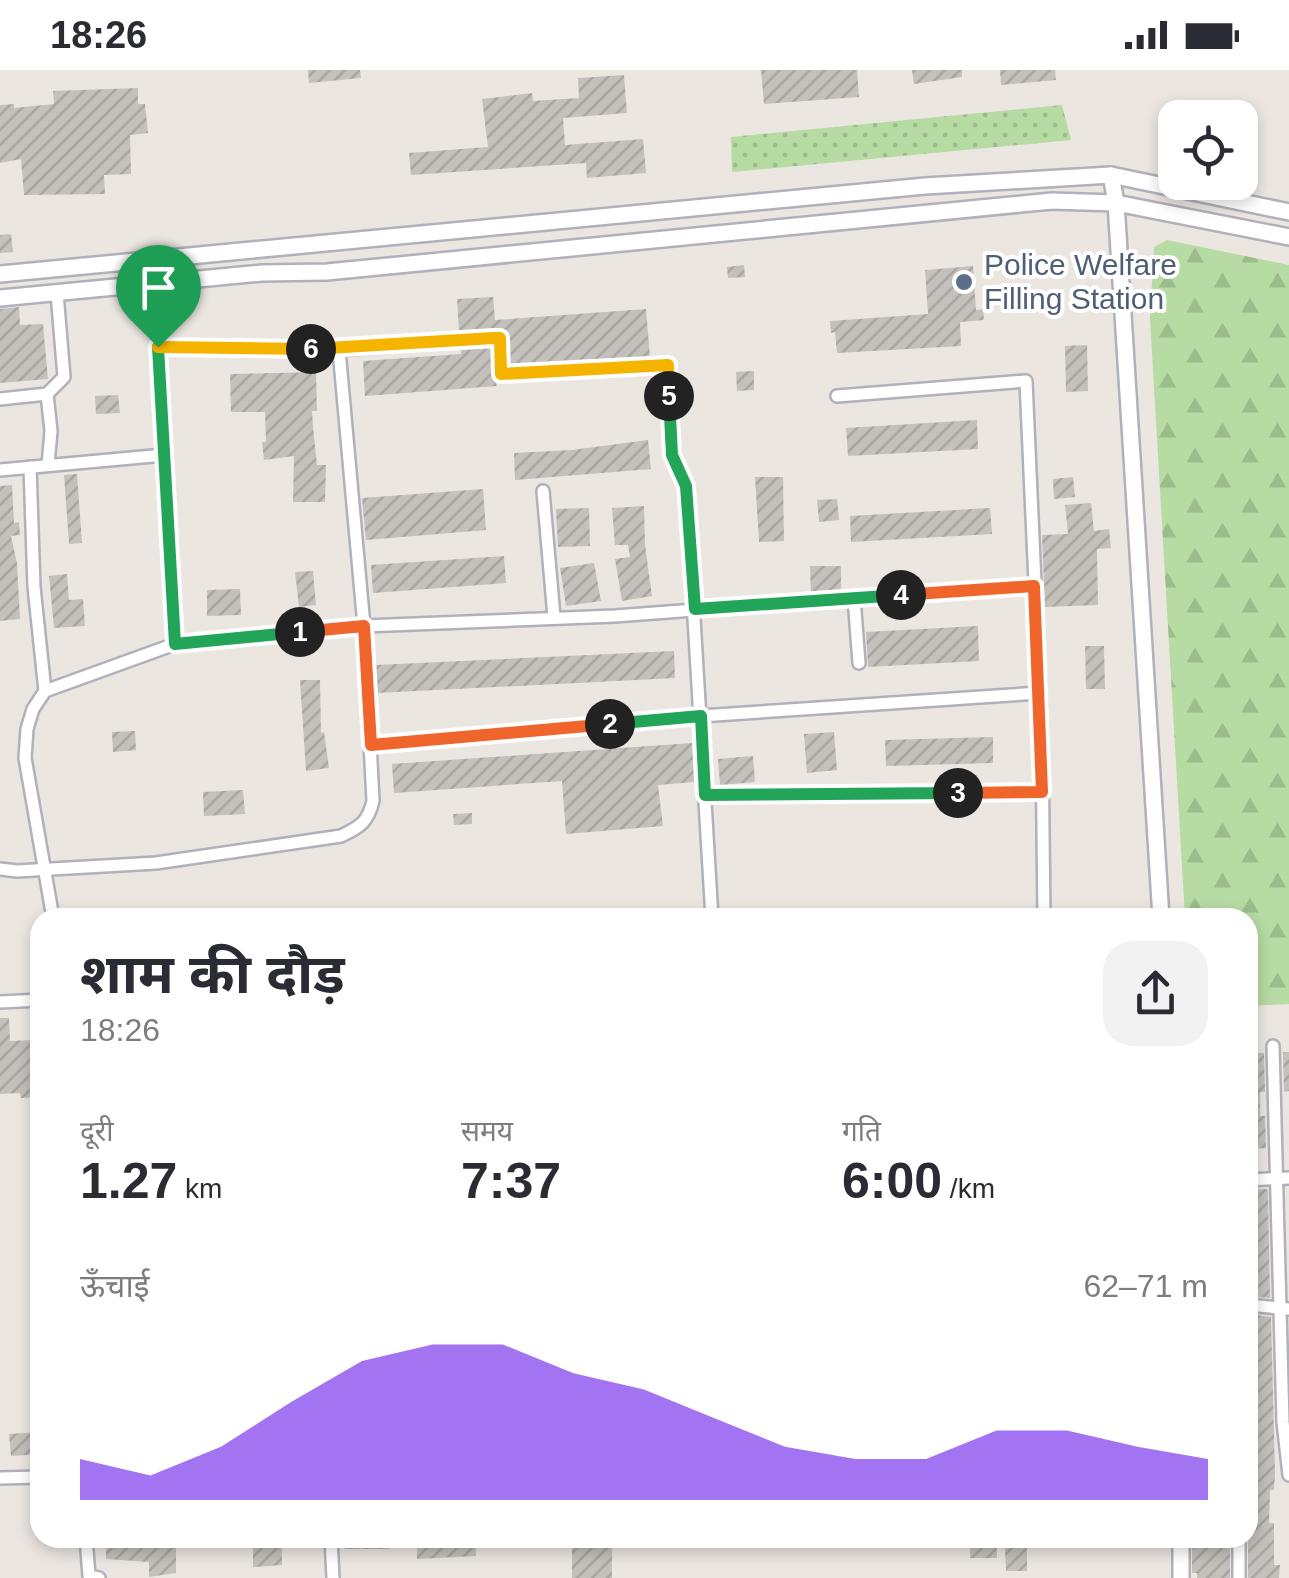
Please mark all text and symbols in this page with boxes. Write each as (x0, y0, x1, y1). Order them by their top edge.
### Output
text: 18:26 (50, 14, 147, 56)
map controls (1158, 100, 1258, 200)
button: locate (1158, 100, 1258, 200)
pin (116, 245, 201, 348)
place label: Police Welfare Filling Station (984, 248, 1177, 315)
icon: arrive (131, 260, 186, 315)
marker: Police Welfare Filling Station (953, 271, 975, 293)
pin: 6 (286, 324, 336, 374)
text: 6 (303, 333, 319, 364)
pin: 5 (644, 371, 694, 421)
text: 5 (661, 380, 677, 411)
pin: 4 (876, 570, 926, 620)
text: 4 (893, 579, 909, 610)
pin: 1 (275, 607, 325, 657)
text: 1 (292, 616, 308, 647)
pin: 2 (585, 699, 635, 749)
text: 2 (602, 708, 618, 739)
pin: 3 (933, 768, 983, 818)
text: 3 (950, 777, 966, 808)
button: share (1103, 941, 1208, 1046)
text: शाम की दौड़ (80, 943, 345, 1005)
text: 18:26 (80, 1012, 160, 1048)
text: दूरी (80, 1116, 114, 1147)
text: समय (461, 1116, 513, 1147)
text: गति (842, 1116, 881, 1147)
text: 1.27 (80, 1153, 177, 1209)
text: 7:37 (461, 1153, 561, 1209)
text: 6:00 (842, 1153, 942, 1209)
text: km (177, 1173, 222, 1204)
text: /km (942, 1173, 995, 1204)
text: ऊँचाई (80, 1268, 149, 1304)
text: 62–71 m (1083, 1268, 1208, 1304)

